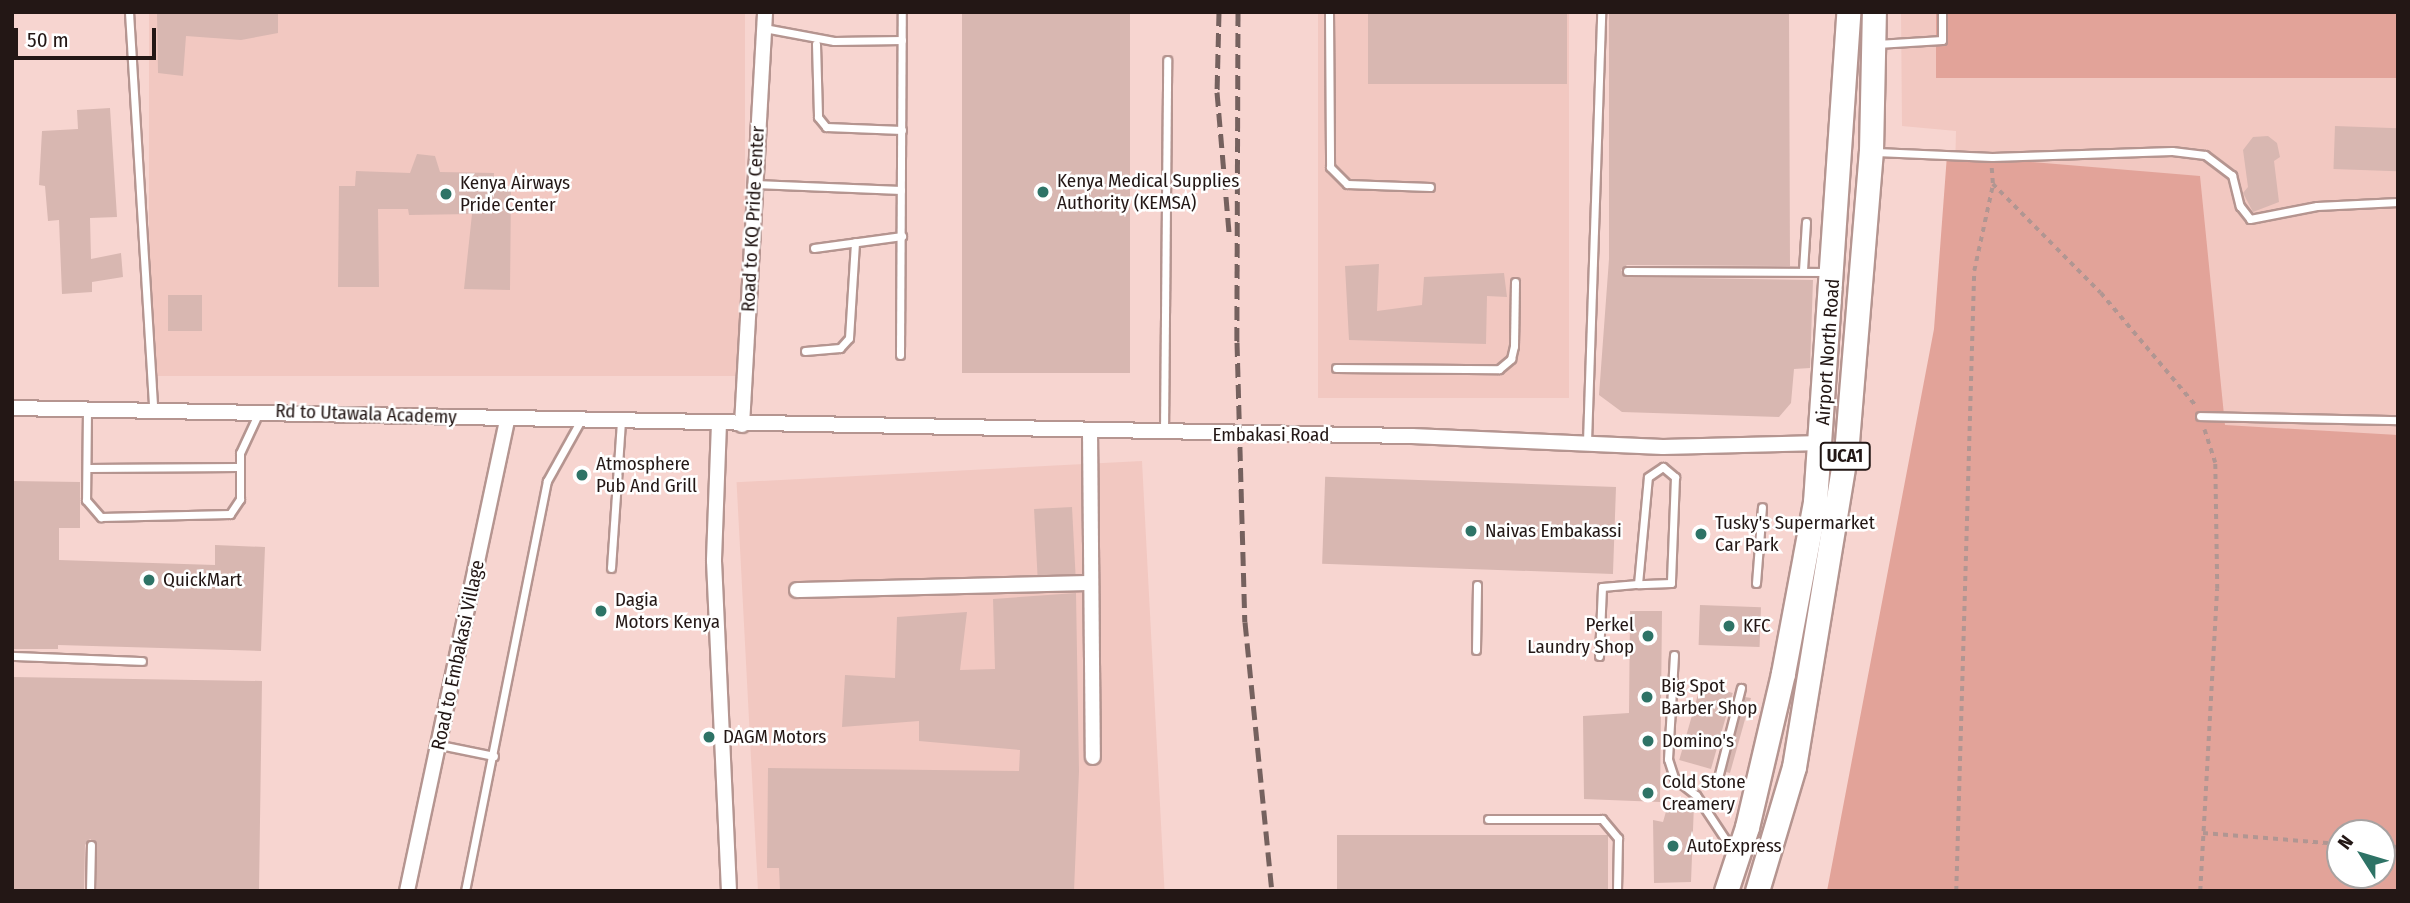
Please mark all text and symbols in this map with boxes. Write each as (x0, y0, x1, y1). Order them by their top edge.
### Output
scale bar (18, 14, 159, 58)
text: 50 m (27, 27, 69, 53)
street label: Road to KQ Pride Center (737, 126, 769, 312)
place label: Kenya Medical Supplies Authority (KEMSA) (1057, 170, 1239, 214)
place label: Kenya Airways Pride Center (460, 172, 570, 216)
marker: Kenya Medical Supplies Authority (KEMSA) (1035, 184, 1051, 200)
marker: Kenya Airways Pride Center (438, 186, 454, 202)
street label: Airport North Road (1811, 278, 1845, 426)
street label: Rd to Utawala Academy (275, 399, 457, 429)
street label: Embakasi Road (1212, 424, 1330, 446)
road number: UCA1 (1819, 442, 1871, 470)
place label: Atmosphere Pub And Grill (596, 453, 697, 497)
marker: Atmosphere Pub And Grill (574, 467, 590, 483)
place label: Tusky's Supermarket Car Park (1715, 512, 1875, 556)
place label: Naivas Embakassi (1485, 520, 1622, 542)
marker: Naivas Embakassi (1463, 523, 1479, 539)
marker: Tusky's Supermarket Car Park (1693, 526, 1709, 542)
street label: Road to Embakasi Village (427, 558, 489, 752)
place label: QuickMart (163, 569, 242, 591)
marker: QuickMart (141, 572, 157, 588)
place label: Dagia Motors Kenya (615, 589, 720, 633)
marker: Dagia Motors Kenya (593, 603, 609, 619)
place label: Perkel Laundry Shop (1527, 614, 1634, 658)
place label: KFC (1743, 615, 1771, 637)
marker: KFC (1721, 618, 1737, 634)
marker: Perkel Laundry Shop (1640, 628, 1656, 644)
place label: Big Spot Barber Shop (1661, 675, 1757, 719)
marker: Big Spot Barber Shop (1639, 689, 1655, 705)
place label: DAGM Motors (723, 726, 826, 748)
marker: DAGM Motors (701, 729, 717, 745)
place label: Domino's (1662, 730, 1734, 752)
marker: Domino's (1640, 733, 1656, 749)
place label: Cold Stone Creamery (1662, 771, 1746, 815)
marker: Cold Stone Creamery (1640, 785, 1656, 801)
north arrow (2326, 819, 2396, 889)
text: N (2333, 831, 2358, 854)
place label: AutoExpress (1687, 835, 1782, 857)
marker: AutoExpress (1665, 838, 1681, 854)

